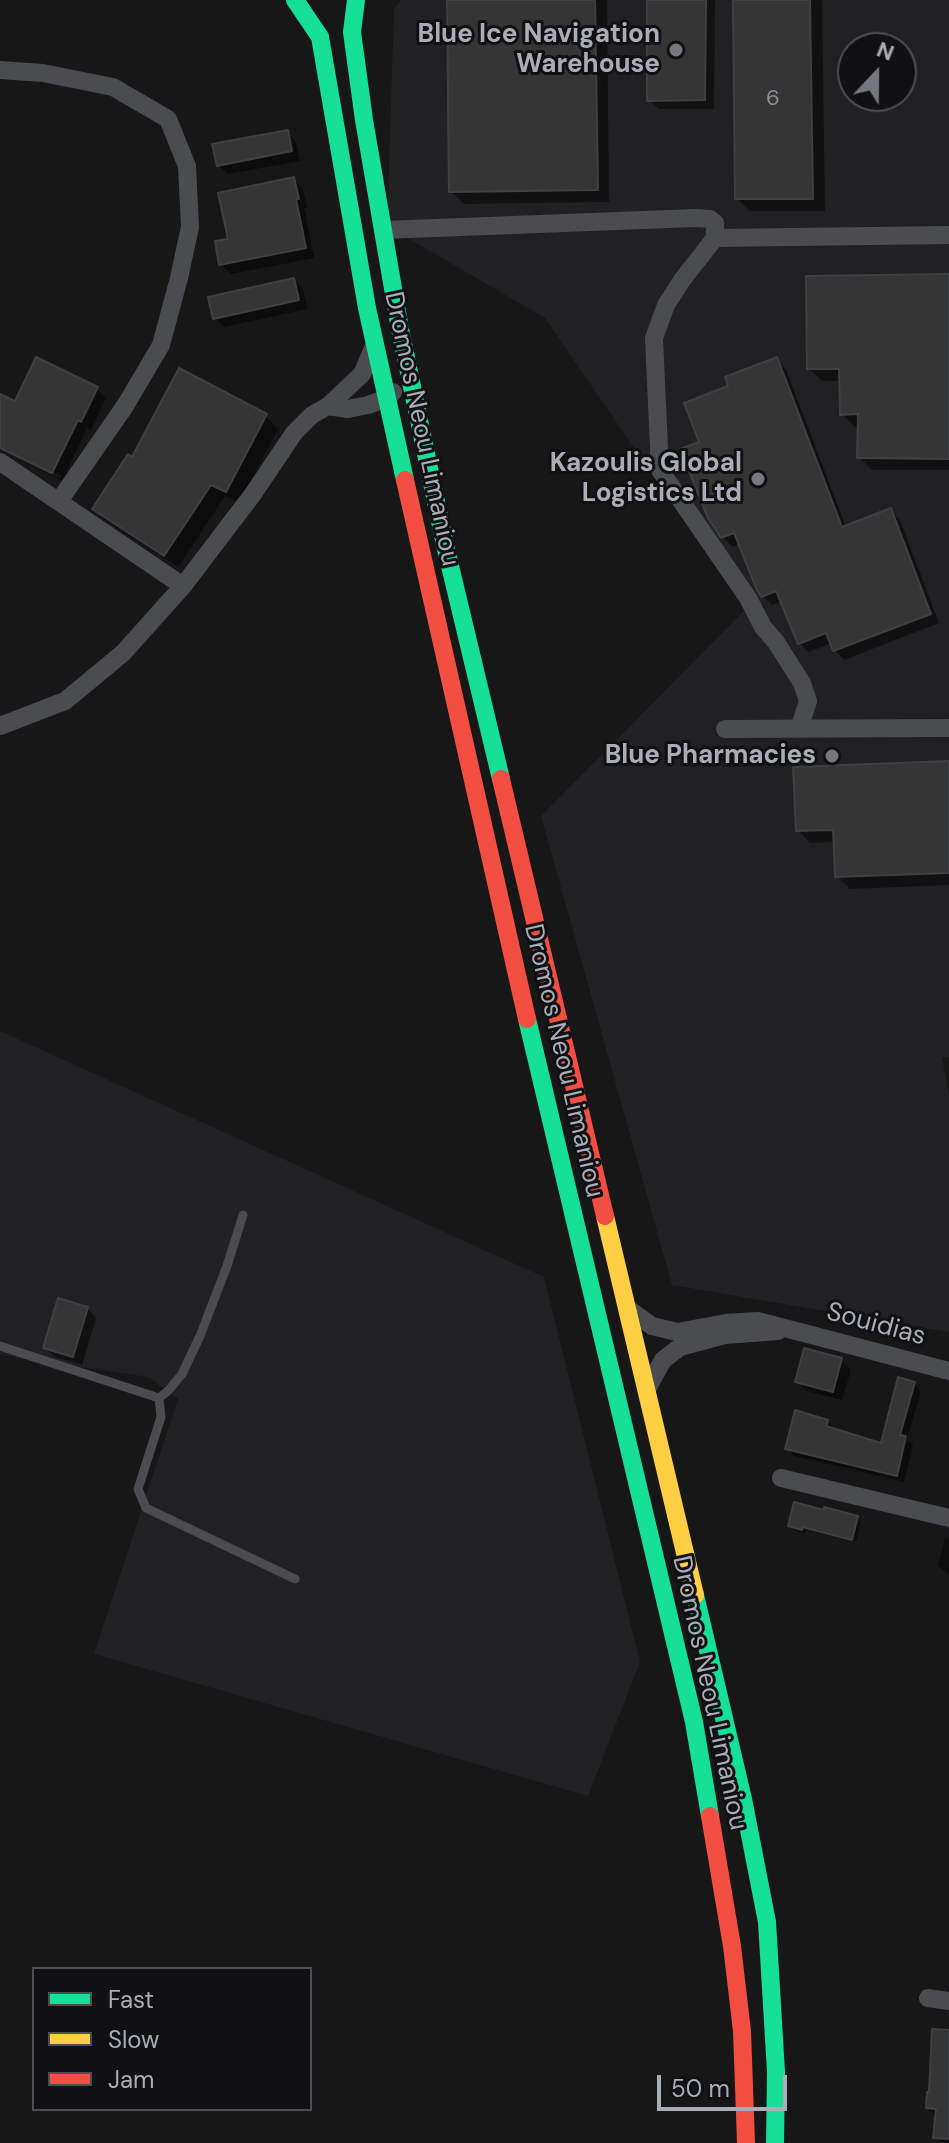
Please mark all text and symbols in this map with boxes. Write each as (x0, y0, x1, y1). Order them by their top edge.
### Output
place label: Blue Ice Navigation Warehouse (418, 19, 660, 80)
north arrow (837, 32, 917, 112)
text: N (873, 35, 898, 68)
marker: Blue Ice Navigation Warehouse (667, 41, 685, 59)
house number: 6 (766, 86, 780, 112)
street label: Dromos Neou Limaniou (377, 289, 465, 569)
place label: Kazoulis Global Logistics Ltd (550, 448, 742, 510)
marker: Kazoulis Global Logistics Ltd (749, 470, 767, 488)
place label: Blue Pharmacies (605, 740, 816, 772)
marker: Blue Pharmacies (823, 747, 841, 765)
street label: Dromos Neou Limaniou (516, 921, 610, 1201)
street label: Souidias (823, 1297, 929, 1353)
street label: Dromos Neou Limaniou (665, 1553, 753, 1833)
legend (32, 1967, 312, 2111)
text: Fast (108, 1984, 154, 2015)
text: Slow (108, 2024, 159, 2055)
scale bar (661, 2059, 791, 2109)
text: Jam (108, 2064, 154, 2095)
text: 50 m (671, 2073, 730, 2104)

